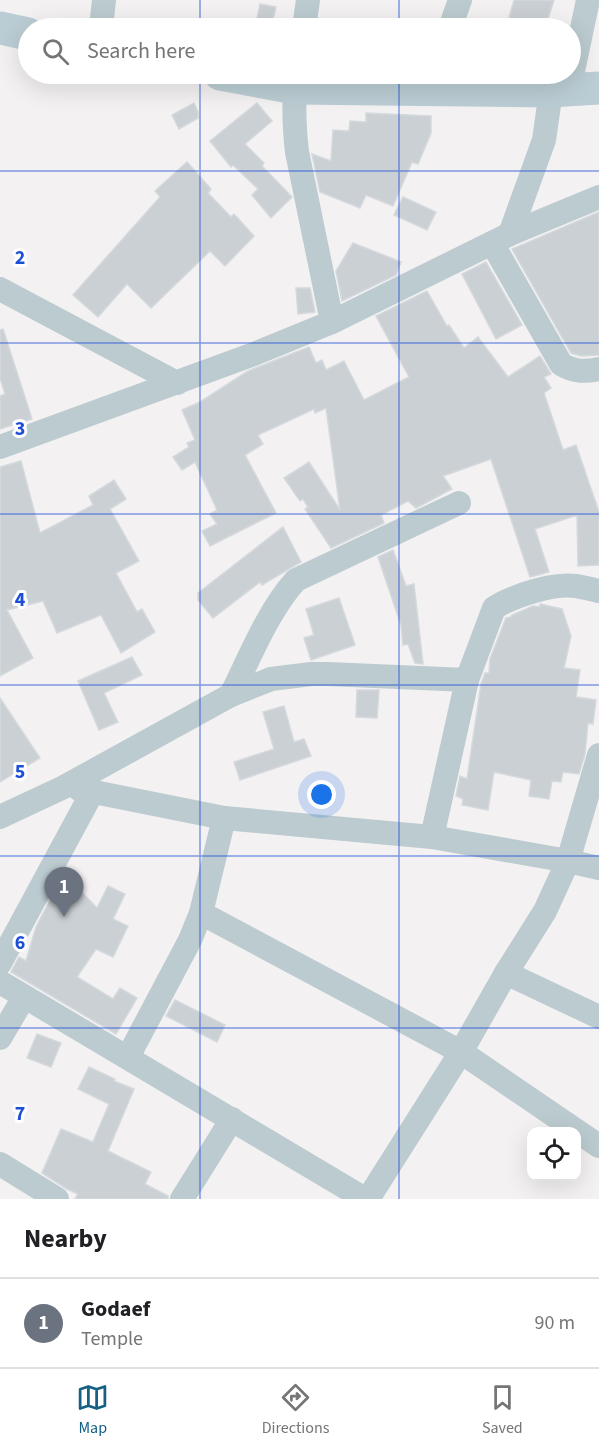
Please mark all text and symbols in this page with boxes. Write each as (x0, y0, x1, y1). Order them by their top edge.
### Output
search box (18, 18, 581, 84)
icon: search (39, 35, 72, 68)
text: Search here (87, 35, 195, 67)
text: 2 (15, 244, 25, 272)
text: 3 (15, 415, 25, 443)
text: 4 (15, 586, 26, 614)
text: 5 (15, 758, 25, 786)
your location (307, 780, 336, 809)
pin: 1 (44, 868, 84, 917)
text: 6 (15, 929, 25, 957)
text: 7 (15, 1100, 25, 1128)
map controls (527, 1127, 581, 1181)
button: locate (527, 1127, 581, 1181)
text: Nearby (24, 1220, 107, 1257)
text: Godaef (81, 1293, 150, 1325)
text: 1 (38, 1309, 49, 1337)
text: 90 m (535, 1309, 575, 1337)
text: Temple (81, 1325, 143, 1353)
tab: Map (76, 1381, 109, 1439)
tab: Directions (262, 1381, 329, 1439)
tab: Saved (482, 1381, 523, 1439)

